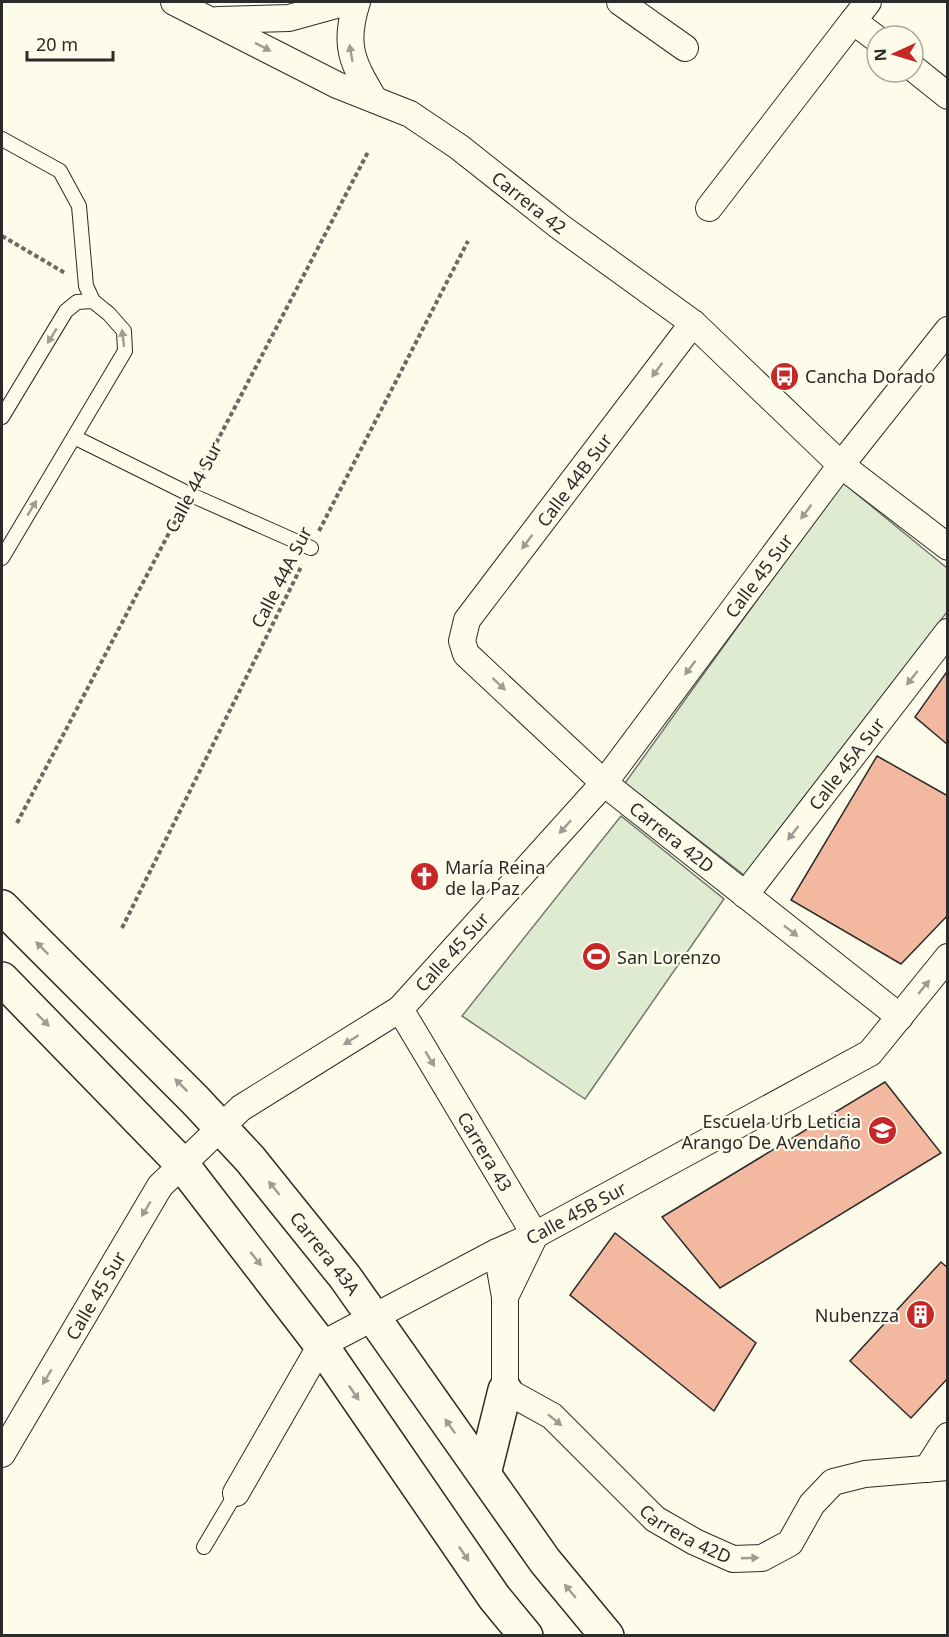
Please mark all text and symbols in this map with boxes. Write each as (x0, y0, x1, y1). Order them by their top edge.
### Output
scale bar (27, 24, 112, 62)
north arrow (865, 24, 925, 84)
text: 20 m (36, 32, 78, 56)
one-way arrow (255, 42, 272, 52)
one-way arrow (346, 43, 355, 62)
text: N (869, 48, 891, 62)
street label: Carrera 42 (487, 166, 571, 239)
one-way arrow (46, 328, 57, 344)
one-way arrow (118, 329, 128, 348)
bus stop icon: Cancha Dorado (768, 360, 800, 392)
one-way arrow (652, 362, 664, 377)
place label: Cancha Dorado (805, 364, 935, 388)
street label: Calle 44B Sur (531, 428, 617, 532)
street label: Calle 44 Sur (159, 437, 227, 536)
one-way arrow (26, 500, 37, 516)
one-way arrow (801, 504, 813, 519)
street label: Calle 44A Sur (245, 522, 317, 632)
street label: Calle 45 Sur (719, 528, 798, 623)
one-way arrow (520, 534, 533, 550)
one-way arrow (684, 660, 696, 676)
one-way arrow (905, 670, 918, 686)
one-way arrow (491, 677, 505, 691)
street label: Calle 45A Sur (803, 712, 890, 815)
street label: Carrera 42D (625, 796, 719, 878)
one-way arrow (559, 819, 572, 834)
one-way arrow (788, 825, 800, 840)
place label: María Reina de la Paz (445, 855, 546, 900)
church icon: María Reina de la Paz (408, 861, 440, 893)
street label: Calle 45 Sur (409, 906, 494, 997)
one-way arrow (784, 925, 799, 937)
one-way arrow (36, 941, 50, 955)
sports icon: San Lorenzo (580, 941, 612, 973)
place label: San Lorenzo (617, 945, 721, 969)
one-way arrow (917, 979, 930, 995)
one-way arrow (35, 1013, 49, 1027)
one-way arrow (342, 1034, 359, 1045)
one-way arrow (425, 1051, 435, 1068)
one-way arrow (173, 1078, 188, 1092)
street label: Carrera 43 (452, 1107, 518, 1196)
place label: Escuela Urb Leticia Arango De Avendaño (681, 1109, 861, 1154)
school or university icon: Escuela Urb Leticia Arango De Avendaño (866, 1115, 898, 1147)
street label: Calle 45B Sur (522, 1175, 631, 1250)
one-way arrow (268, 1181, 280, 1196)
one-way arrow (140, 1201, 151, 1217)
street label: Carrera 43A (285, 1206, 366, 1300)
street label: Calle 45 Sur (60, 1246, 131, 1344)
one-way arrow (249, 1251, 262, 1267)
building icon: Nubenzza (904, 1299, 936, 1331)
place label: Nubenzza (815, 1303, 899, 1327)
one-way arrow (41, 1369, 52, 1385)
one-way arrow (348, 1385, 360, 1401)
one-way arrow (547, 1413, 563, 1426)
one-way arrow (445, 1418, 456, 1434)
street label: Carrera 42D (635, 1499, 735, 1569)
one-way arrow (459, 1546, 470, 1563)
one-way arrow (740, 1553, 759, 1563)
one-way arrow (564, 1583, 577, 1598)

